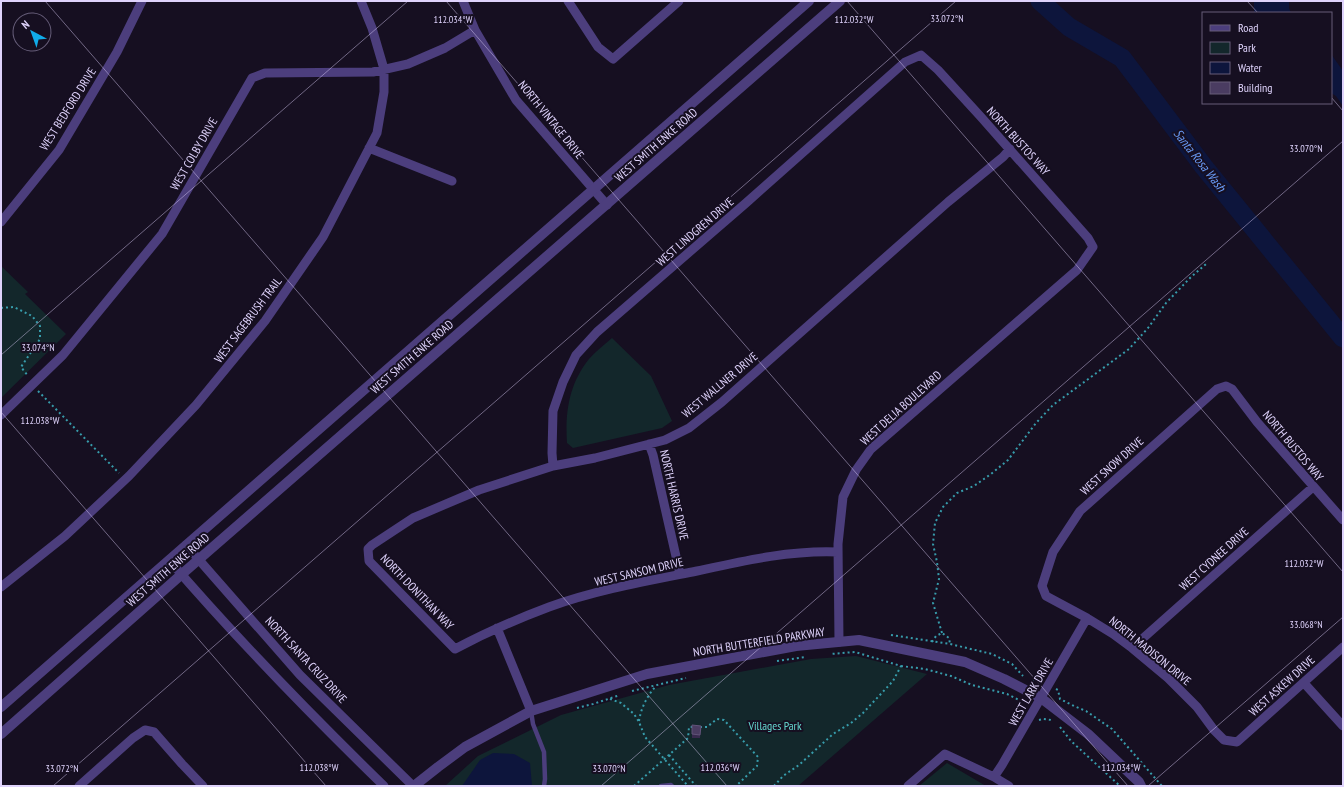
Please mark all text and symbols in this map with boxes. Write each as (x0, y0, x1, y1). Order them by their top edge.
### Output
north arrow (12, 12, 52, 52)
text: 33.072°N (930, 12, 964, 25)
legend (1202, 12, 1332, 104)
text: 112.034°W (434, 13, 473, 26)
text: 112.032°W (835, 13, 874, 26)
text: N (19, 17, 32, 32)
text: Road (1238, 20, 1258, 35)
text: Park (1238, 40, 1256, 55)
text: Water (1238, 60, 1263, 75)
street label: WEST BEDFORD DRIVE (36, 65, 99, 153)
street label: NORTH VINTAGE DRIVE (515, 78, 588, 162)
text: Building (1238, 80, 1273, 95)
street label: NORTH BUSTOS WAY (984, 103, 1053, 178)
street label: WEST SMITH ENKE ROAD (611, 105, 700, 185)
street label: WEST COLBY DRIVE (167, 115, 220, 193)
water label: Santa Rosa Wash (1170, 125, 1230, 196)
text: 33.070°N (1289, 142, 1323, 155)
street label: WEST LINDGREN DRIVE (653, 194, 736, 269)
street label: WEST SAGEBRUSH TRAIL (211, 274, 285, 365)
street label: WEST SMITH ENKE ROAD (367, 317, 456, 397)
text: 33.074°N (21, 341, 55, 354)
street label: WEST WALLNER DRIVE (679, 348, 761, 421)
street label: WEST DELIA BOULEVARD (857, 367, 944, 448)
street label: NORTH BUSTOS WAY (1260, 408, 1327, 484)
text: 112.038°W (21, 414, 60, 427)
street label: WEST SNOW DRIVE (1077, 433, 1146, 498)
street label: NORTH HARRIS DRIVE (657, 448, 692, 542)
street label: WEST CYDNEE DRIVE (1176, 524, 1251, 594)
street label: WEST SMITH ENKE ROAD (123, 530, 212, 610)
street label: NORTH DONITHAN WAY (378, 551, 458, 633)
street label: WEST SANSOM DRIVE (593, 554, 685, 589)
text: 112.032°W (1285, 557, 1324, 570)
street label: NORTH SANTA CRUZ DRIVE (262, 613, 350, 706)
street label: NORTH MADISON DRIVE (1106, 613, 1194, 688)
text: 33.068°N (1289, 618, 1323, 631)
street label: NORTH BUTTERFIELD PARKWAY (692, 624, 826, 659)
street label: WEST ASKEW DRIVE (1246, 652, 1318, 719)
street label: WEST LARK DRIVE (1005, 655, 1056, 728)
park label: Villages Park (747, 718, 802, 733)
text: 112.038°W (300, 761, 339, 774)
text: 112.036°W (701, 761, 740, 774)
text: 112.034°W (1102, 761, 1141, 774)
text: 33.072°N (45, 762, 79, 775)
text: 33.070°N (592, 762, 626, 775)

